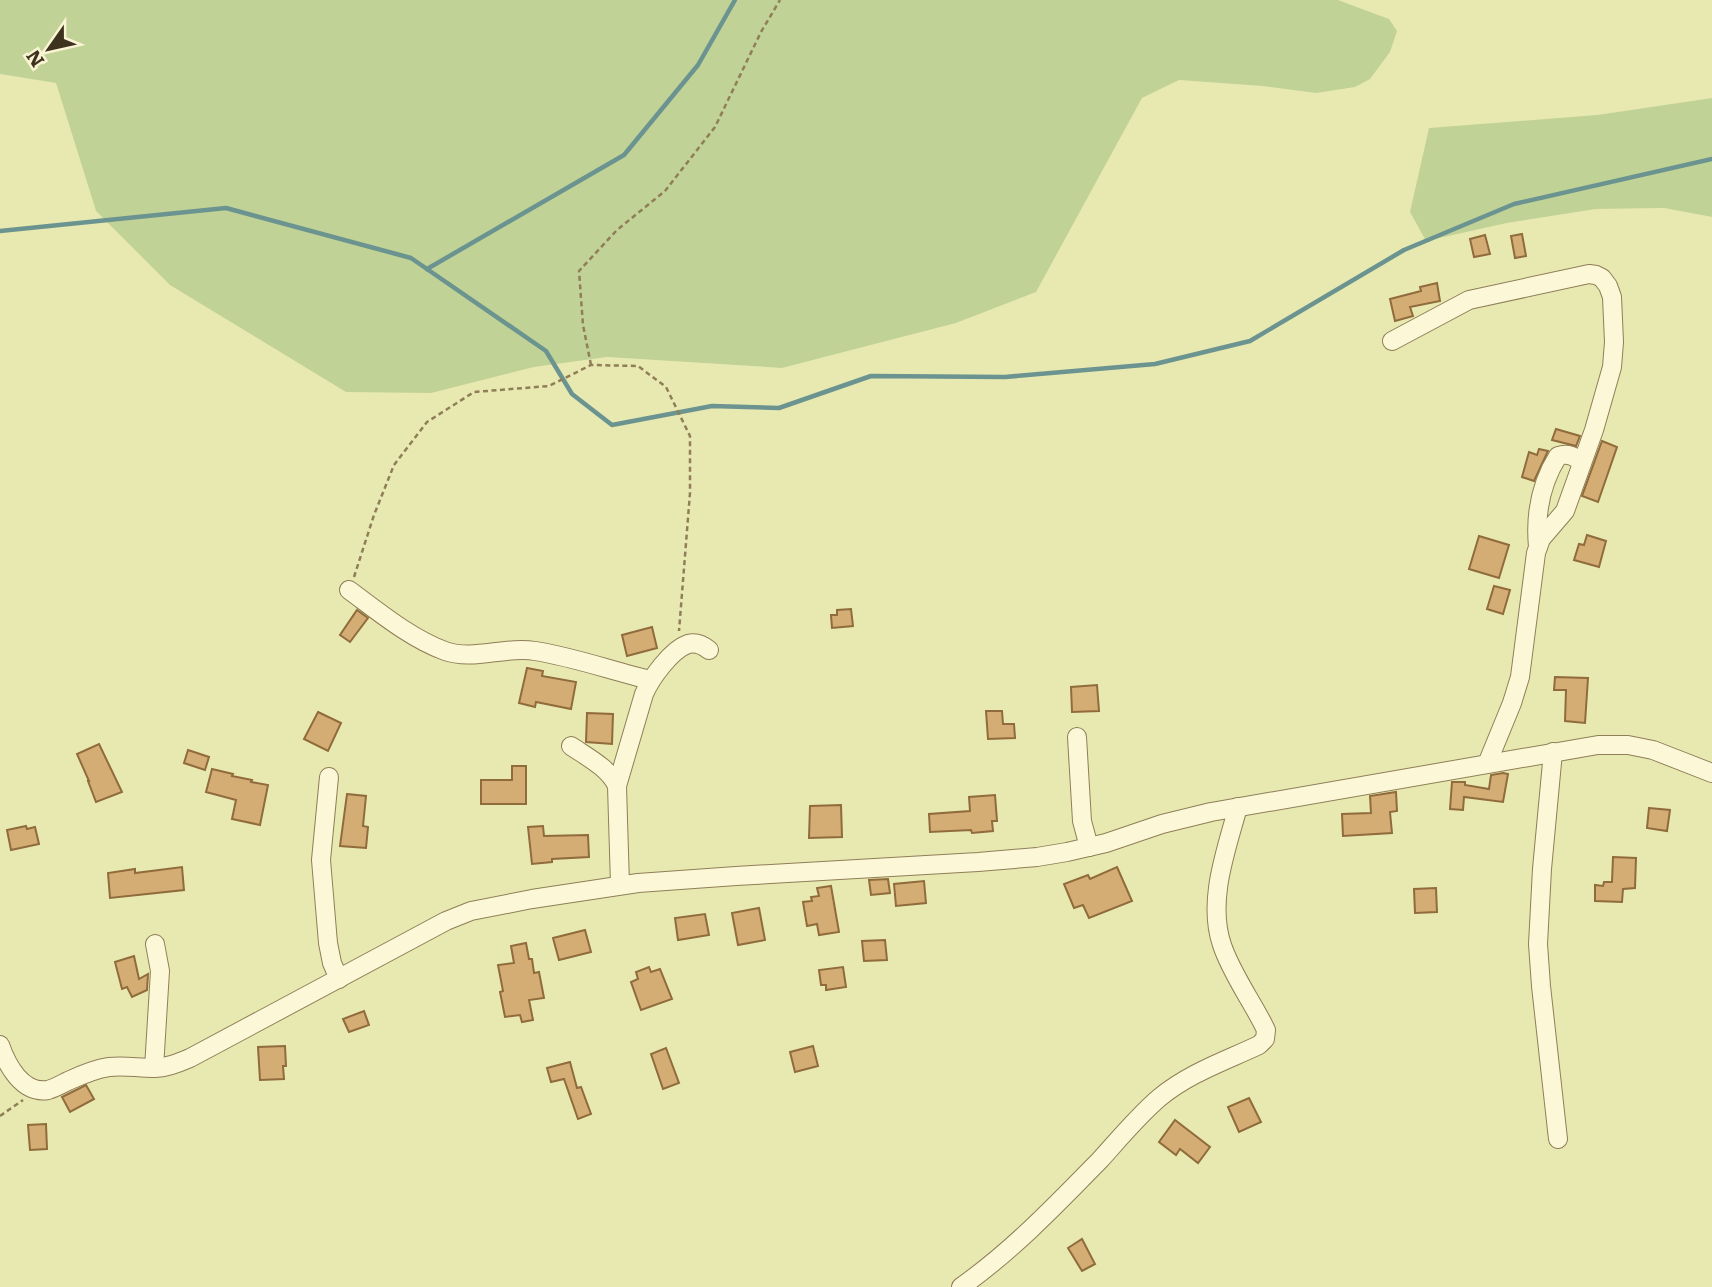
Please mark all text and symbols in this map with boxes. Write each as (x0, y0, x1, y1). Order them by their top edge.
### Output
north arrow (14, 14, 84, 84)
text: N (18, 45, 50, 74)

